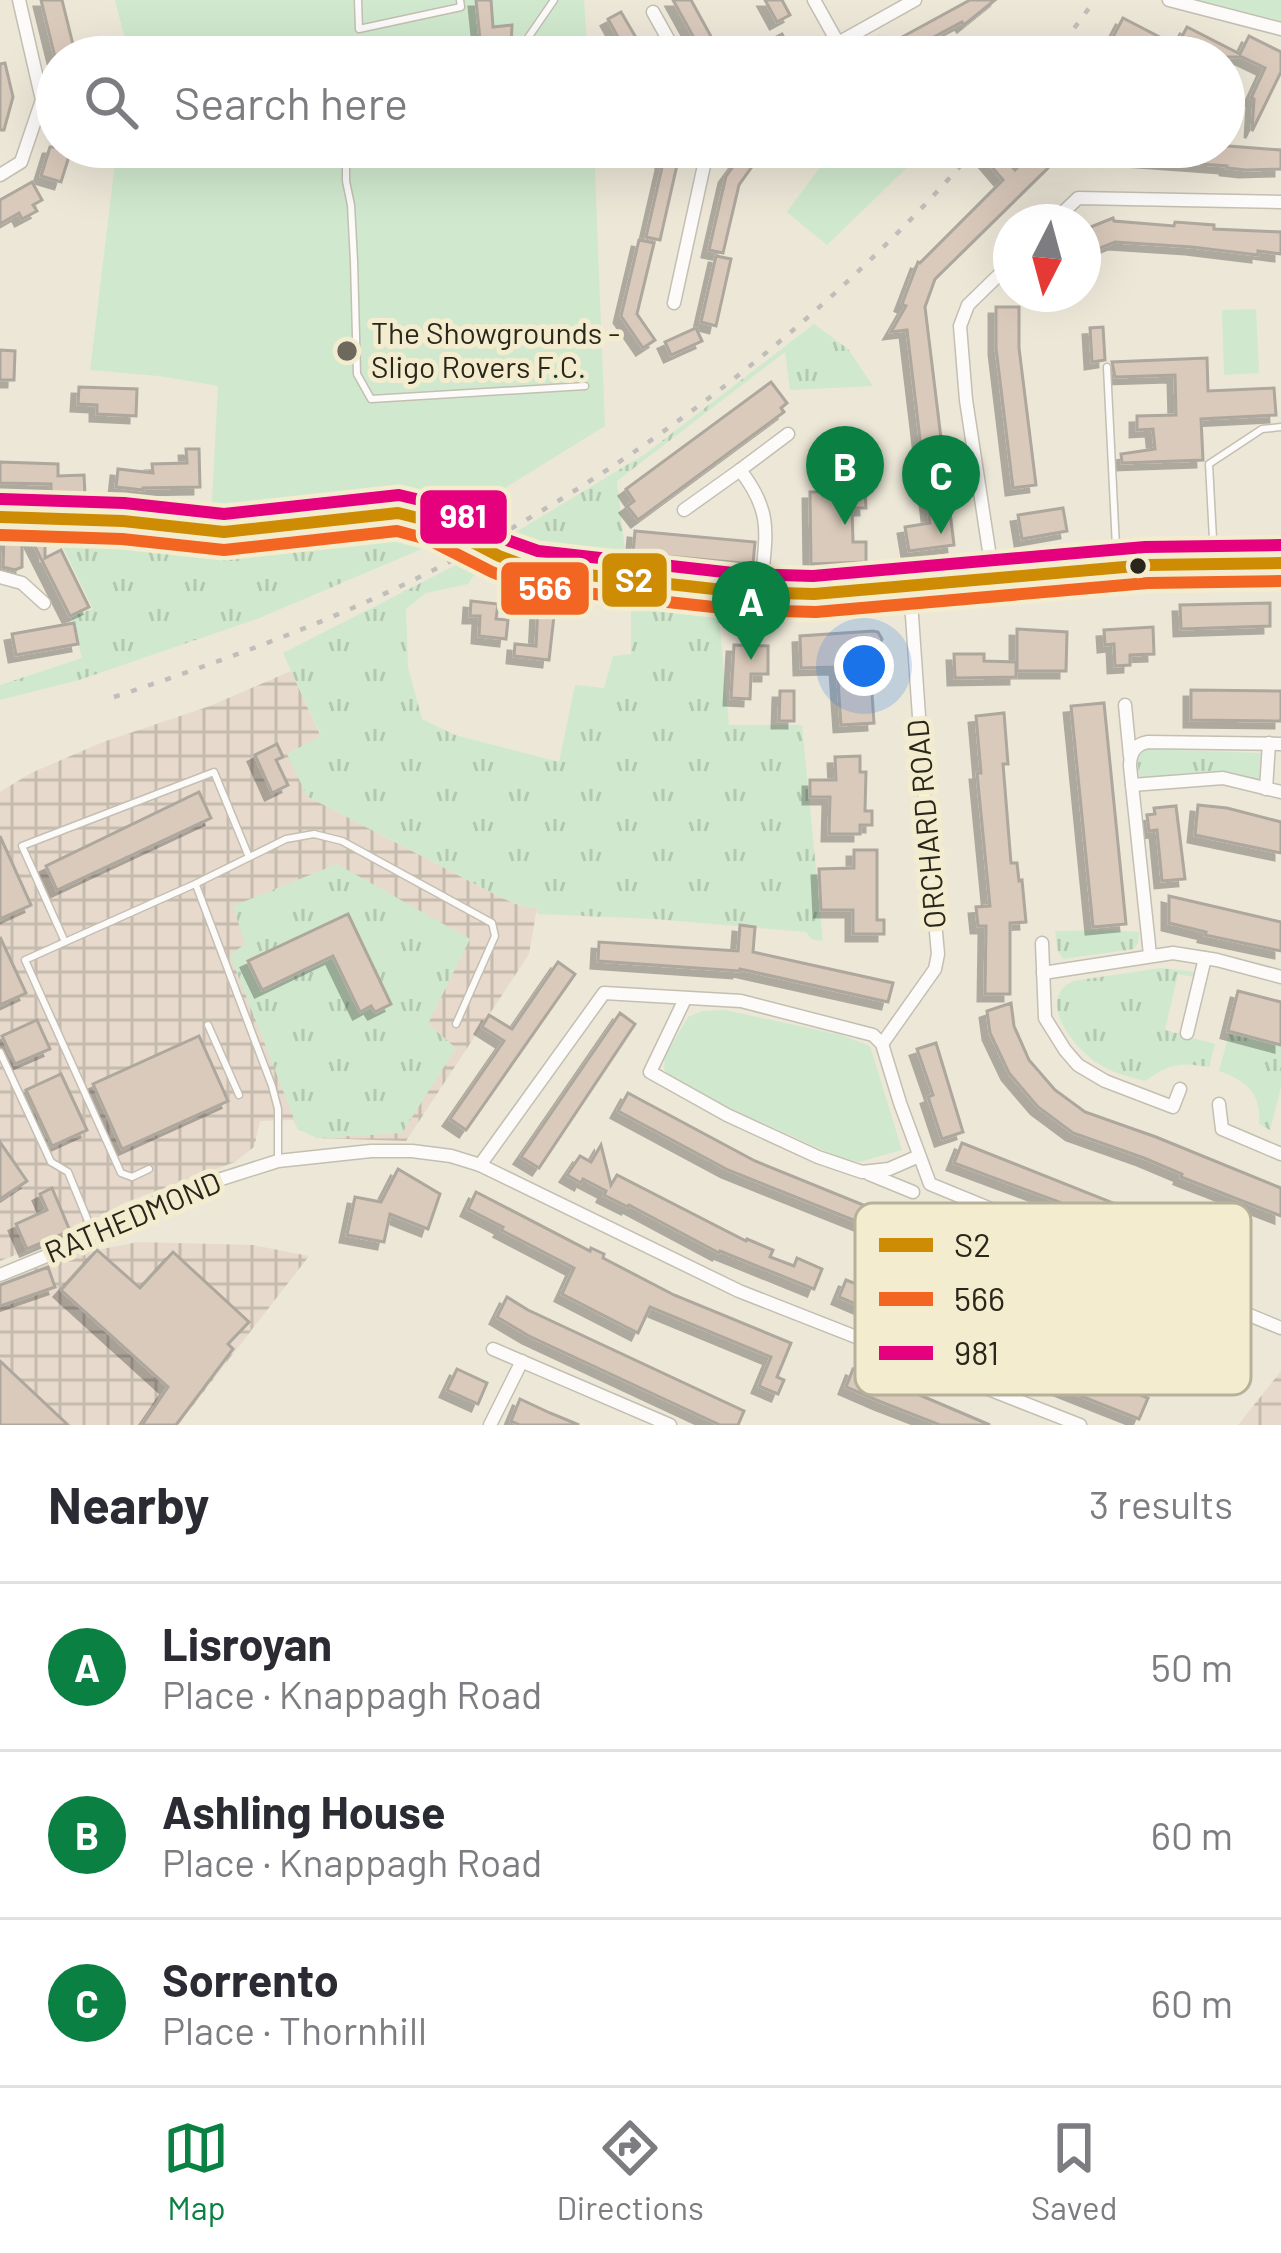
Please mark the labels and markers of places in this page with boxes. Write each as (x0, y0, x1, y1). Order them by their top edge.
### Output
place label: The Showgrounds - Sligo Rovers F.C. (371, 314, 620, 384)
marker: The Showgrounds - Sligo Rovers F.C. (334, 338, 360, 364)
pin: B (806, 426, 884, 525)
pin: C (902, 435, 980, 534)
unlabelled marker (1127, 555, 1149, 577)
pin: A (712, 561, 790, 660)

